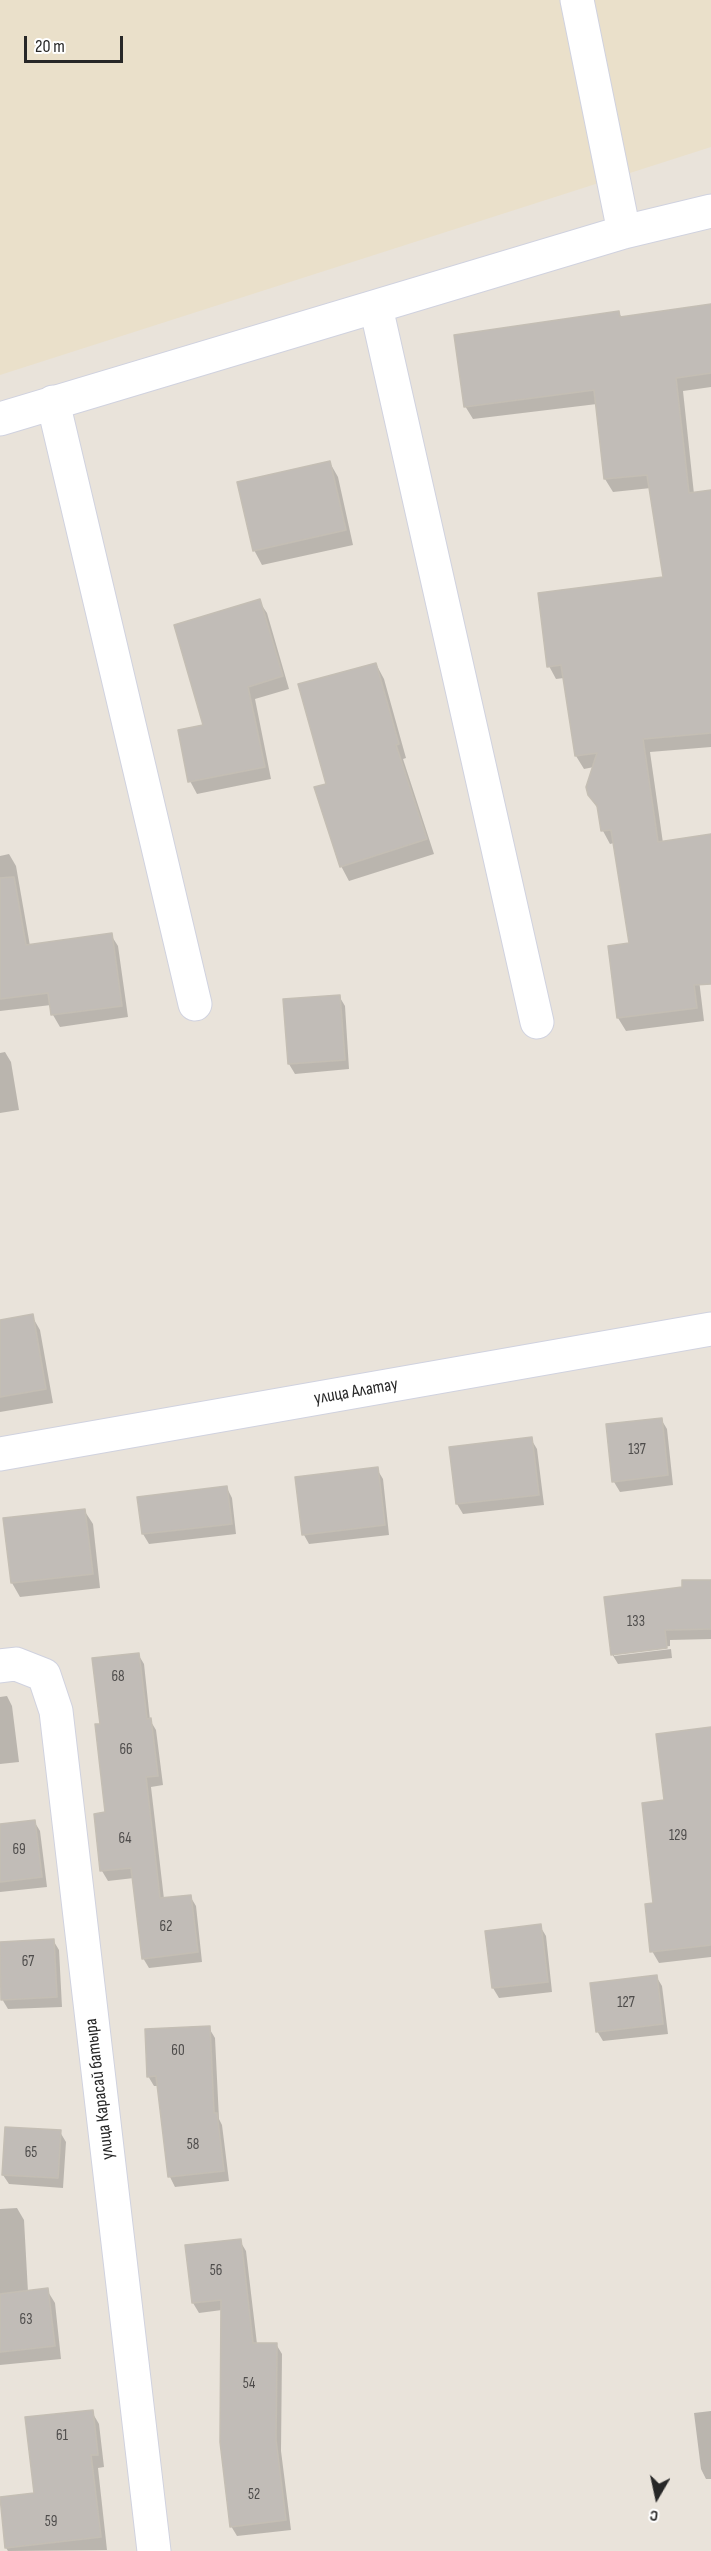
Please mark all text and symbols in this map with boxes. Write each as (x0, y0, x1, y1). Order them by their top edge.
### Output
scale bar (27, 24, 126, 62)
text: 20 m (35, 36, 65, 57)
street label: улица Алатау (312, 1374, 400, 1410)
house number: 137 (628, 1441, 646, 1459)
house number: 133 (627, 1613, 645, 1631)
house number: 68 (111, 1668, 125, 1686)
house number: 66 (119, 1741, 133, 1759)
house number: 129 (669, 1827, 687, 1845)
house number: 64 (118, 1830, 132, 1848)
house number: 69 (12, 1841, 26, 1859)
house number: 62 (160, 1918, 172, 1936)
house number: 67 (22, 1953, 34, 1971)
house number: 127 (617, 1994, 635, 2012)
street label: улица Карасай батыра (81, 2017, 119, 2161)
house number: 60 (171, 2042, 185, 2060)
house number: 58 (187, 2136, 199, 2154)
house number: 65 (25, 2144, 37, 2162)
house number: 56 (210, 2262, 222, 2280)
house number: 63 (20, 2311, 32, 2329)
house number: 54 (243, 2375, 255, 2393)
house number: 61 (56, 2427, 68, 2445)
north arrow (627, 2467, 687, 2527)
house number: 52 (248, 2486, 260, 2504)
text: С (649, 2505, 660, 2525)
house number: 59 (45, 2513, 57, 2531)

